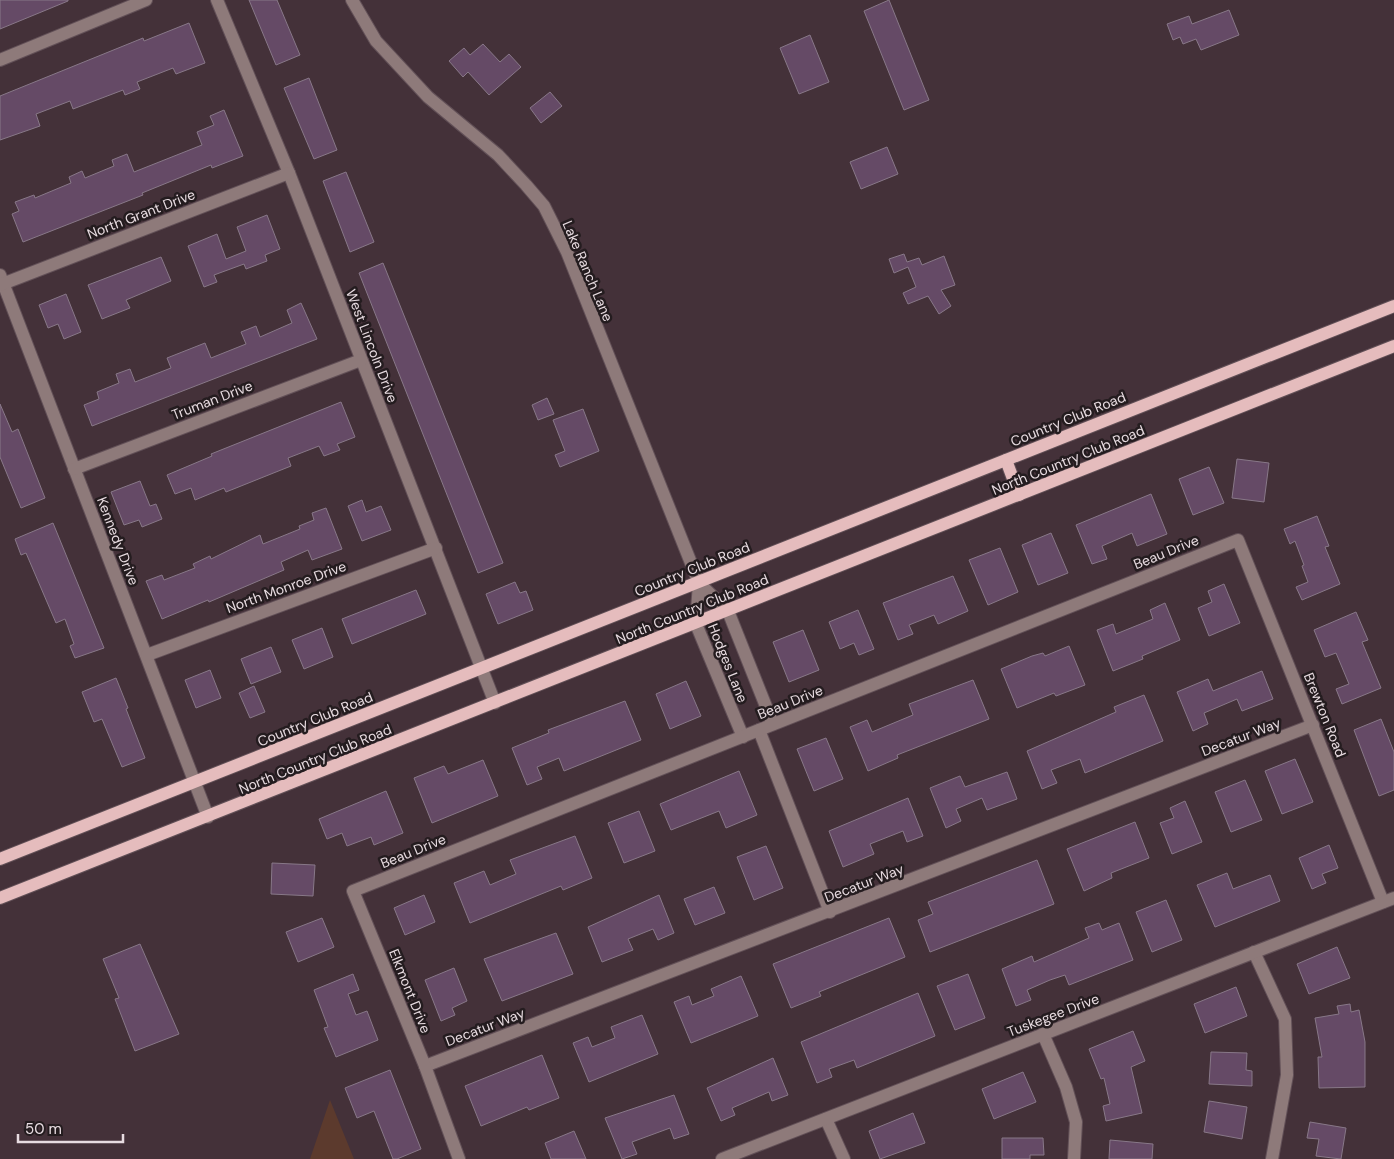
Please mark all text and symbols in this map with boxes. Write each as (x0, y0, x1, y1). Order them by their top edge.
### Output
street label: North Grant Drive (84, 185, 198, 243)
street label: Lake Ranch Lane (559, 218, 617, 324)
street label: West Lincoln Drive (342, 287, 402, 405)
street label: Truman Drive (169, 376, 255, 424)
street label: Country Club Road (1008, 388, 1128, 450)
street label: North Country Club Road (989, 421, 1147, 499)
street label: Kennedy Drive (93, 494, 143, 588)
street label: Beau Drive (1131, 531, 1201, 573)
street label: Country Club Road (632, 538, 752, 600)
street label: North Monroe Drive (223, 557, 349, 617)
street label: North Country Club Road (613, 570, 771, 648)
street label: Hodges Lane (704, 621, 752, 705)
street label: Brewton Road (1300, 670, 1350, 760)
street label: Beau Drive (755, 681, 825, 723)
street label: Country Club Road (255, 688, 375, 750)
street label: Decatur Way (1199, 714, 1283, 760)
street label: North Country Club Road (236, 720, 394, 798)
street label: Beau Drive (378, 830, 448, 872)
street label: Decatur Way (822, 860, 906, 906)
street label: Elkmont Drive (385, 946, 435, 1036)
street label: Tuskegee Drive (1005, 989, 1102, 1041)
street label: Decatur Way (443, 1004, 527, 1050)
scale bar (18, 1112, 122, 1144)
text: 50 m (25, 1119, 62, 1139)

